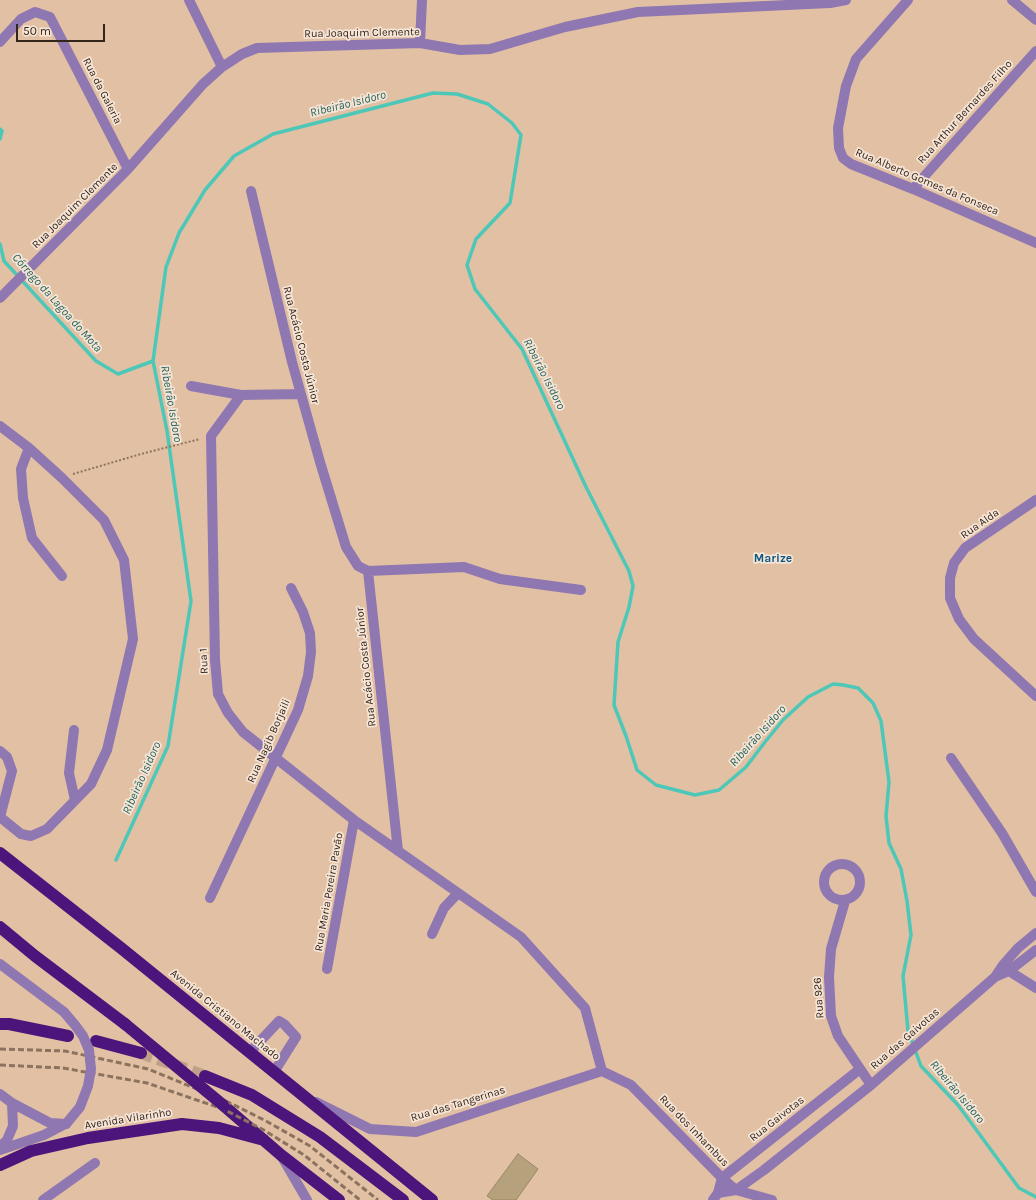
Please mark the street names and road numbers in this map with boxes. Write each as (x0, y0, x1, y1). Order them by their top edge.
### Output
street label: Rua Joaquim Clemente (304, 25, 420, 41)
street label: Rua da Galeria (80, 56, 124, 126)
street label: Rua Arthur Bernardes Filho (915, 57, 1015, 167)
street label: Rua Alberto Gomes da Fonseca (853, 146, 1001, 218)
street label: Rua Joaquim Clemente (29, 160, 121, 252)
street label: Rua Acácio Costa Júnior (280, 285, 322, 405)
street label: Rua Alda (958, 506, 1002, 542)
street label: Rua Acácio Costa Júnior (353, 607, 379, 727)
street label: Rua 1 (197, 648, 211, 674)
street label: Rua Nagib Borjaili (245, 697, 293, 785)
street label: Rua Maria Pereira Pavão (312, 832, 346, 952)
street label: Avenida Cristiano Machado (168, 967, 282, 1063)
street label: Rua 926 (811, 977, 827, 1019)
street label: Rua das Gaivotas (868, 1005, 942, 1073)
street label: Rua das Tangerinas (409, 1083, 507, 1125)
street label: Rua dos Inhambus (656, 1092, 732, 1170)
street label: Rua Gaivotas (747, 1093, 807, 1145)
street label: Avenida Vilarinho (84, 1106, 172, 1132)

